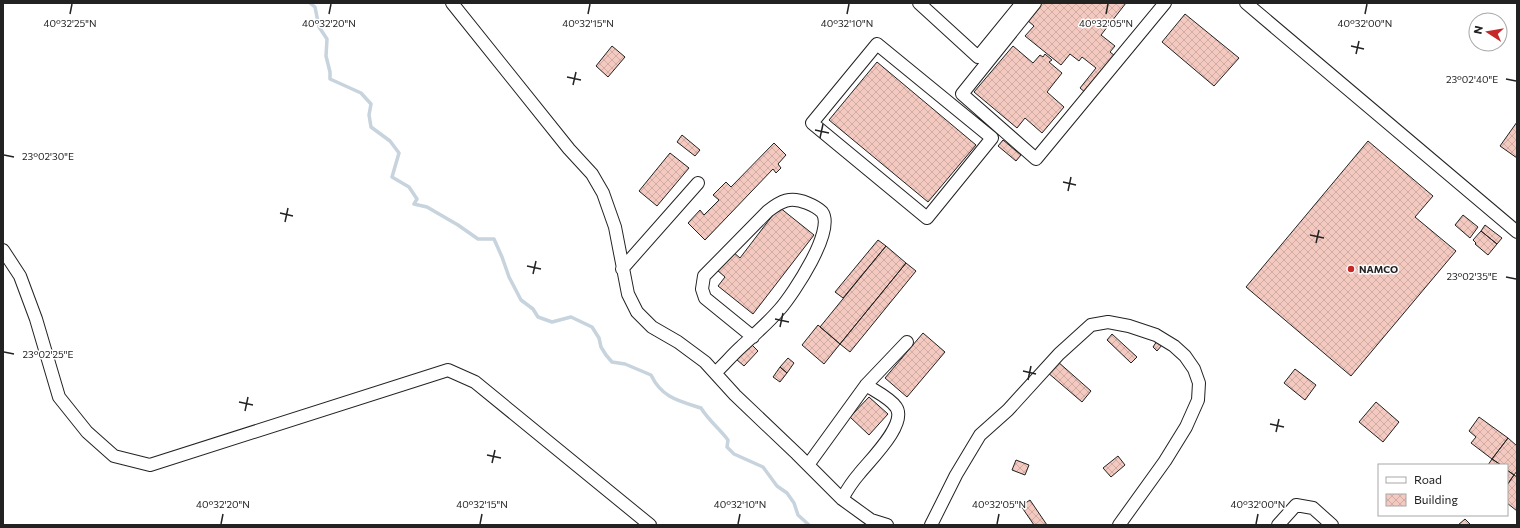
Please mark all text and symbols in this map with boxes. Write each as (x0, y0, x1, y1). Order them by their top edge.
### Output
north arrow (1468, 12, 1508, 52)
text: 40°32'25"N (44, 17, 97, 29)
text: 40°32'20"N (302, 17, 356, 29)
text: 40°32'15"N (562, 17, 614, 29)
text: 40°32'10"N (821, 17, 873, 29)
text: 40°32'05"N (1079, 17, 1133, 29)
text: 40°32'00"N (1338, 17, 1392, 29)
text: N (1471, 24, 1485, 35)
text: 23°02'40"E (1446, 73, 1498, 85)
text: 23°02'30"E (22, 150, 74, 162)
place label: NAMCO (1359, 263, 1398, 275)
marker: NAMCO (1346, 264, 1356, 274)
text: 23°02'35"E (1446, 270, 1498, 282)
text: 23°02'25"E (23, 348, 74, 360)
legend (1378, 464, 1508, 516)
text: Road (1414, 472, 1442, 486)
text: Building (1414, 492, 1458, 506)
text: 40°32'20"N (196, 498, 250, 510)
text: 40°32'15"N (456, 498, 508, 510)
text: 40°32'10"N (714, 498, 766, 510)
text: 40°32'05"N (972, 498, 1026, 510)
text: 40°32'00"N (1231, 498, 1285, 510)

